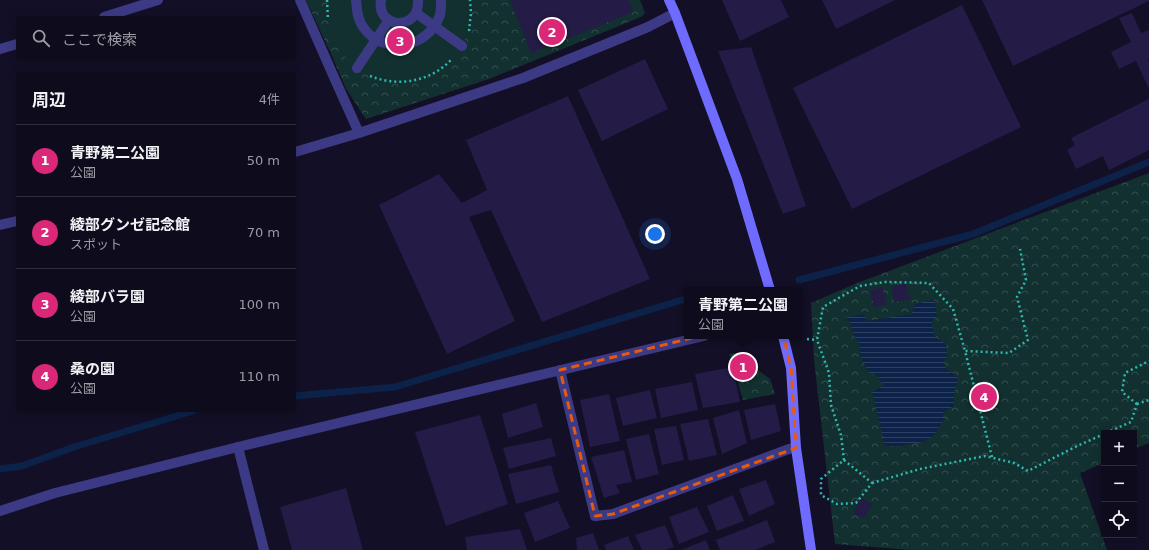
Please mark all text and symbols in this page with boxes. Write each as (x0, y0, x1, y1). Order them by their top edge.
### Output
search box (16, 16, 296, 60)
pin: 2 (539, 17, 565, 47)
pin: 3 (387, 26, 413, 56)
icon: search (30, 27, 52, 49)
text: ここで検索 (62, 31, 137, 49)
text: 周辺 (32, 90, 66, 110)
text: 4件 (259, 92, 280, 107)
text: 青野第二公園 (70, 144, 160, 162)
text: 1 (40, 153, 50, 168)
text: 50 m (247, 153, 280, 168)
text: 公園 (70, 165, 96, 180)
text: 綾部グンゼ記念館 (70, 216, 190, 234)
your location (645, 224, 665, 244)
text: 2 (40, 225, 50, 240)
text: 70 m (247, 225, 280, 240)
text: スポット (70, 237, 122, 252)
popup (684, 287, 802, 339)
text: 綾部バラ園 (70, 288, 145, 306)
text: 青野第二公園 (698, 296, 788, 314)
text: 3 (40, 297, 50, 312)
text: 100 m (238, 297, 280, 312)
text: 公園 (70, 309, 96, 324)
text: 公園 (698, 317, 724, 332)
pin: 1 (730, 352, 756, 382)
text: 桑の園 (70, 360, 115, 378)
text: 4 (40, 369, 50, 384)
text: 110 m (238, 369, 280, 384)
text: 公園 (70, 381, 96, 396)
pin: 4 (971, 382, 997, 412)
map controls (1101, 430, 1137, 538)
button: + (1101, 430, 1137, 466)
button: − (1101, 466, 1137, 502)
button: locate (1101, 502, 1137, 538)

